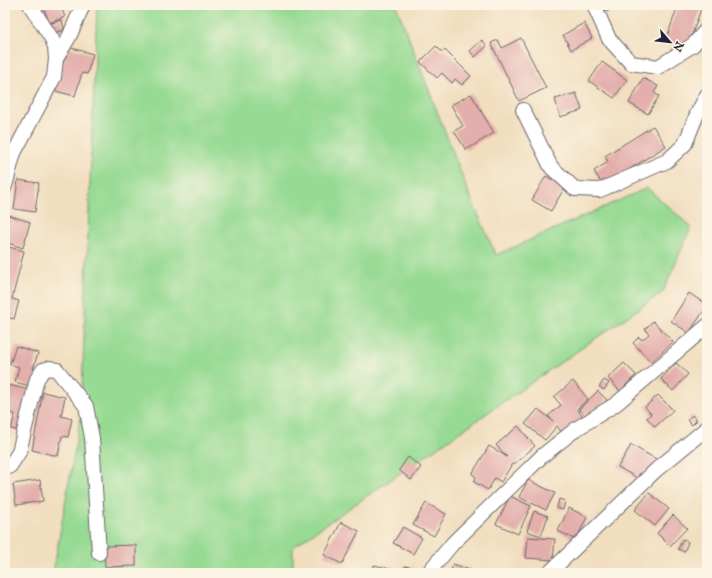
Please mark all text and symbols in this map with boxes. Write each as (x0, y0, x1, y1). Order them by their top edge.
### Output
north arrow (650, 22, 690, 62)
text: N (669, 38, 687, 54)

